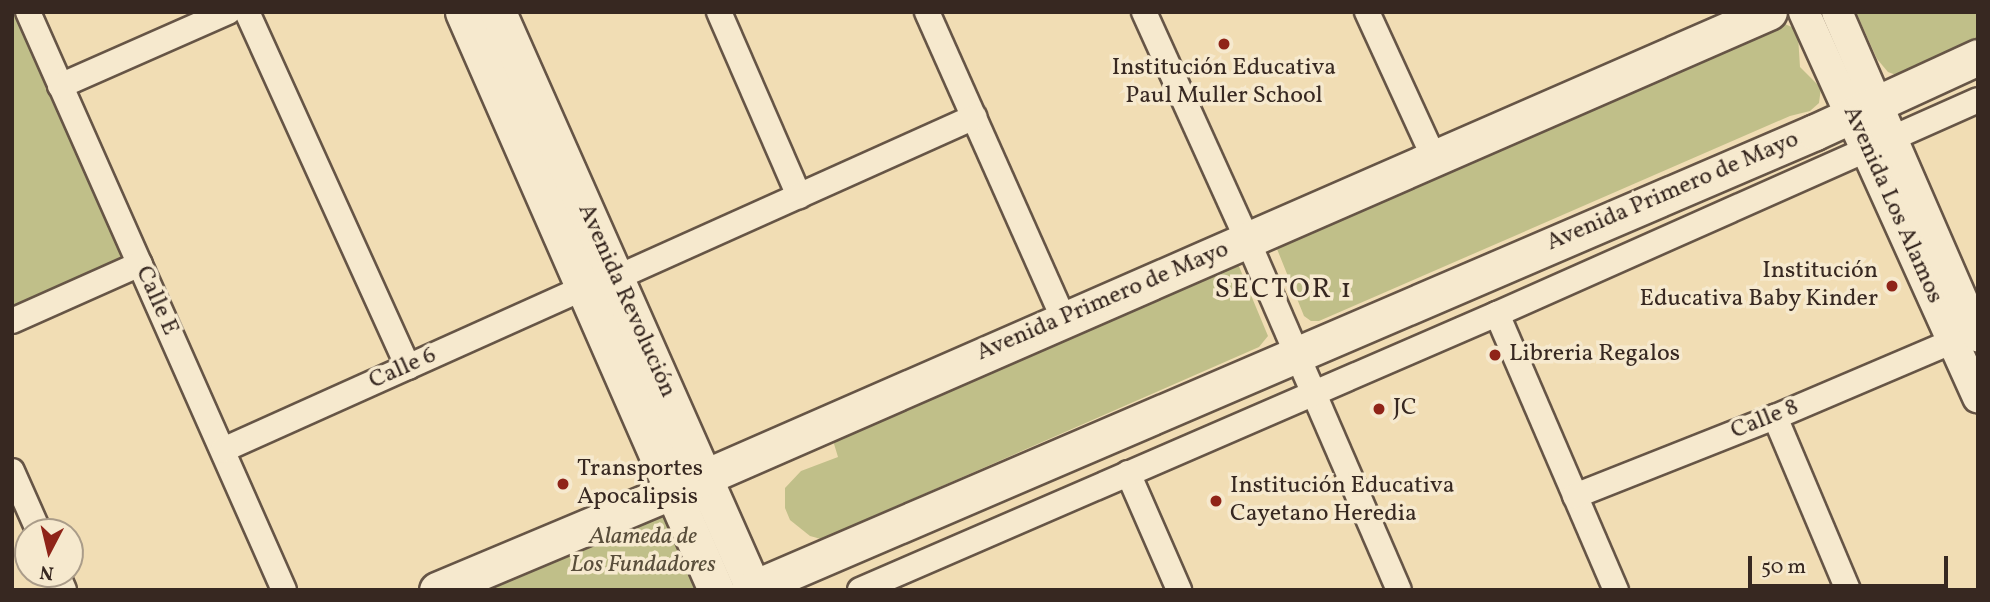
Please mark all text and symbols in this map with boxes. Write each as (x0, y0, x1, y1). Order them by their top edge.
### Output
marker: Institución Educativa Paul Muller School (1216, 36, 1232, 52)
place label: Institución Educativa Paul Muller School (1112, 55, 1336, 111)
street label: Avenida Los Alamos (1836, 102, 1948, 308)
street label: Avenida Primero de Mayo (1542, 126, 1804, 258)
street label: Avenida Revolución (570, 200, 682, 402)
street label: Avenida Primero de Mayo (972, 236, 1234, 368)
place label: Institución Educativa Baby Kinder (1639, 258, 1878, 314)
street label: Calle E (128, 262, 184, 340)
district label: SECTOR 1 (1216, 273, 1352, 307)
marker: Institución Educativa Baby Kinder (1884, 278, 1900, 294)
place label: Libreria Regalos (1509, 341, 1680, 369)
street label: Calle 6 (365, 342, 441, 396)
marker: Libreria Regalos (1487, 347, 1503, 363)
street label: Calle 8 (1727, 393, 1803, 447)
place label: JC (1393, 395, 1417, 423)
marker: JC (1371, 401, 1387, 417)
place label: Transportes Apocalipsis (577, 456, 703, 512)
place label: Institución Educativa Cayetano Heredia (1230, 473, 1455, 529)
marker: Transportes Apocalipsis (555, 476, 571, 492)
marker: Institución Educativa Cayetano Heredia (1208, 493, 1224, 509)
north arrow (14, 518, 84, 588)
park label: Alameda de Los Fundadores (570, 524, 716, 580)
scale bar (1752, 542, 1952, 586)
text: 50 m (1761, 553, 1806, 582)
text: N (38, 558, 55, 586)

